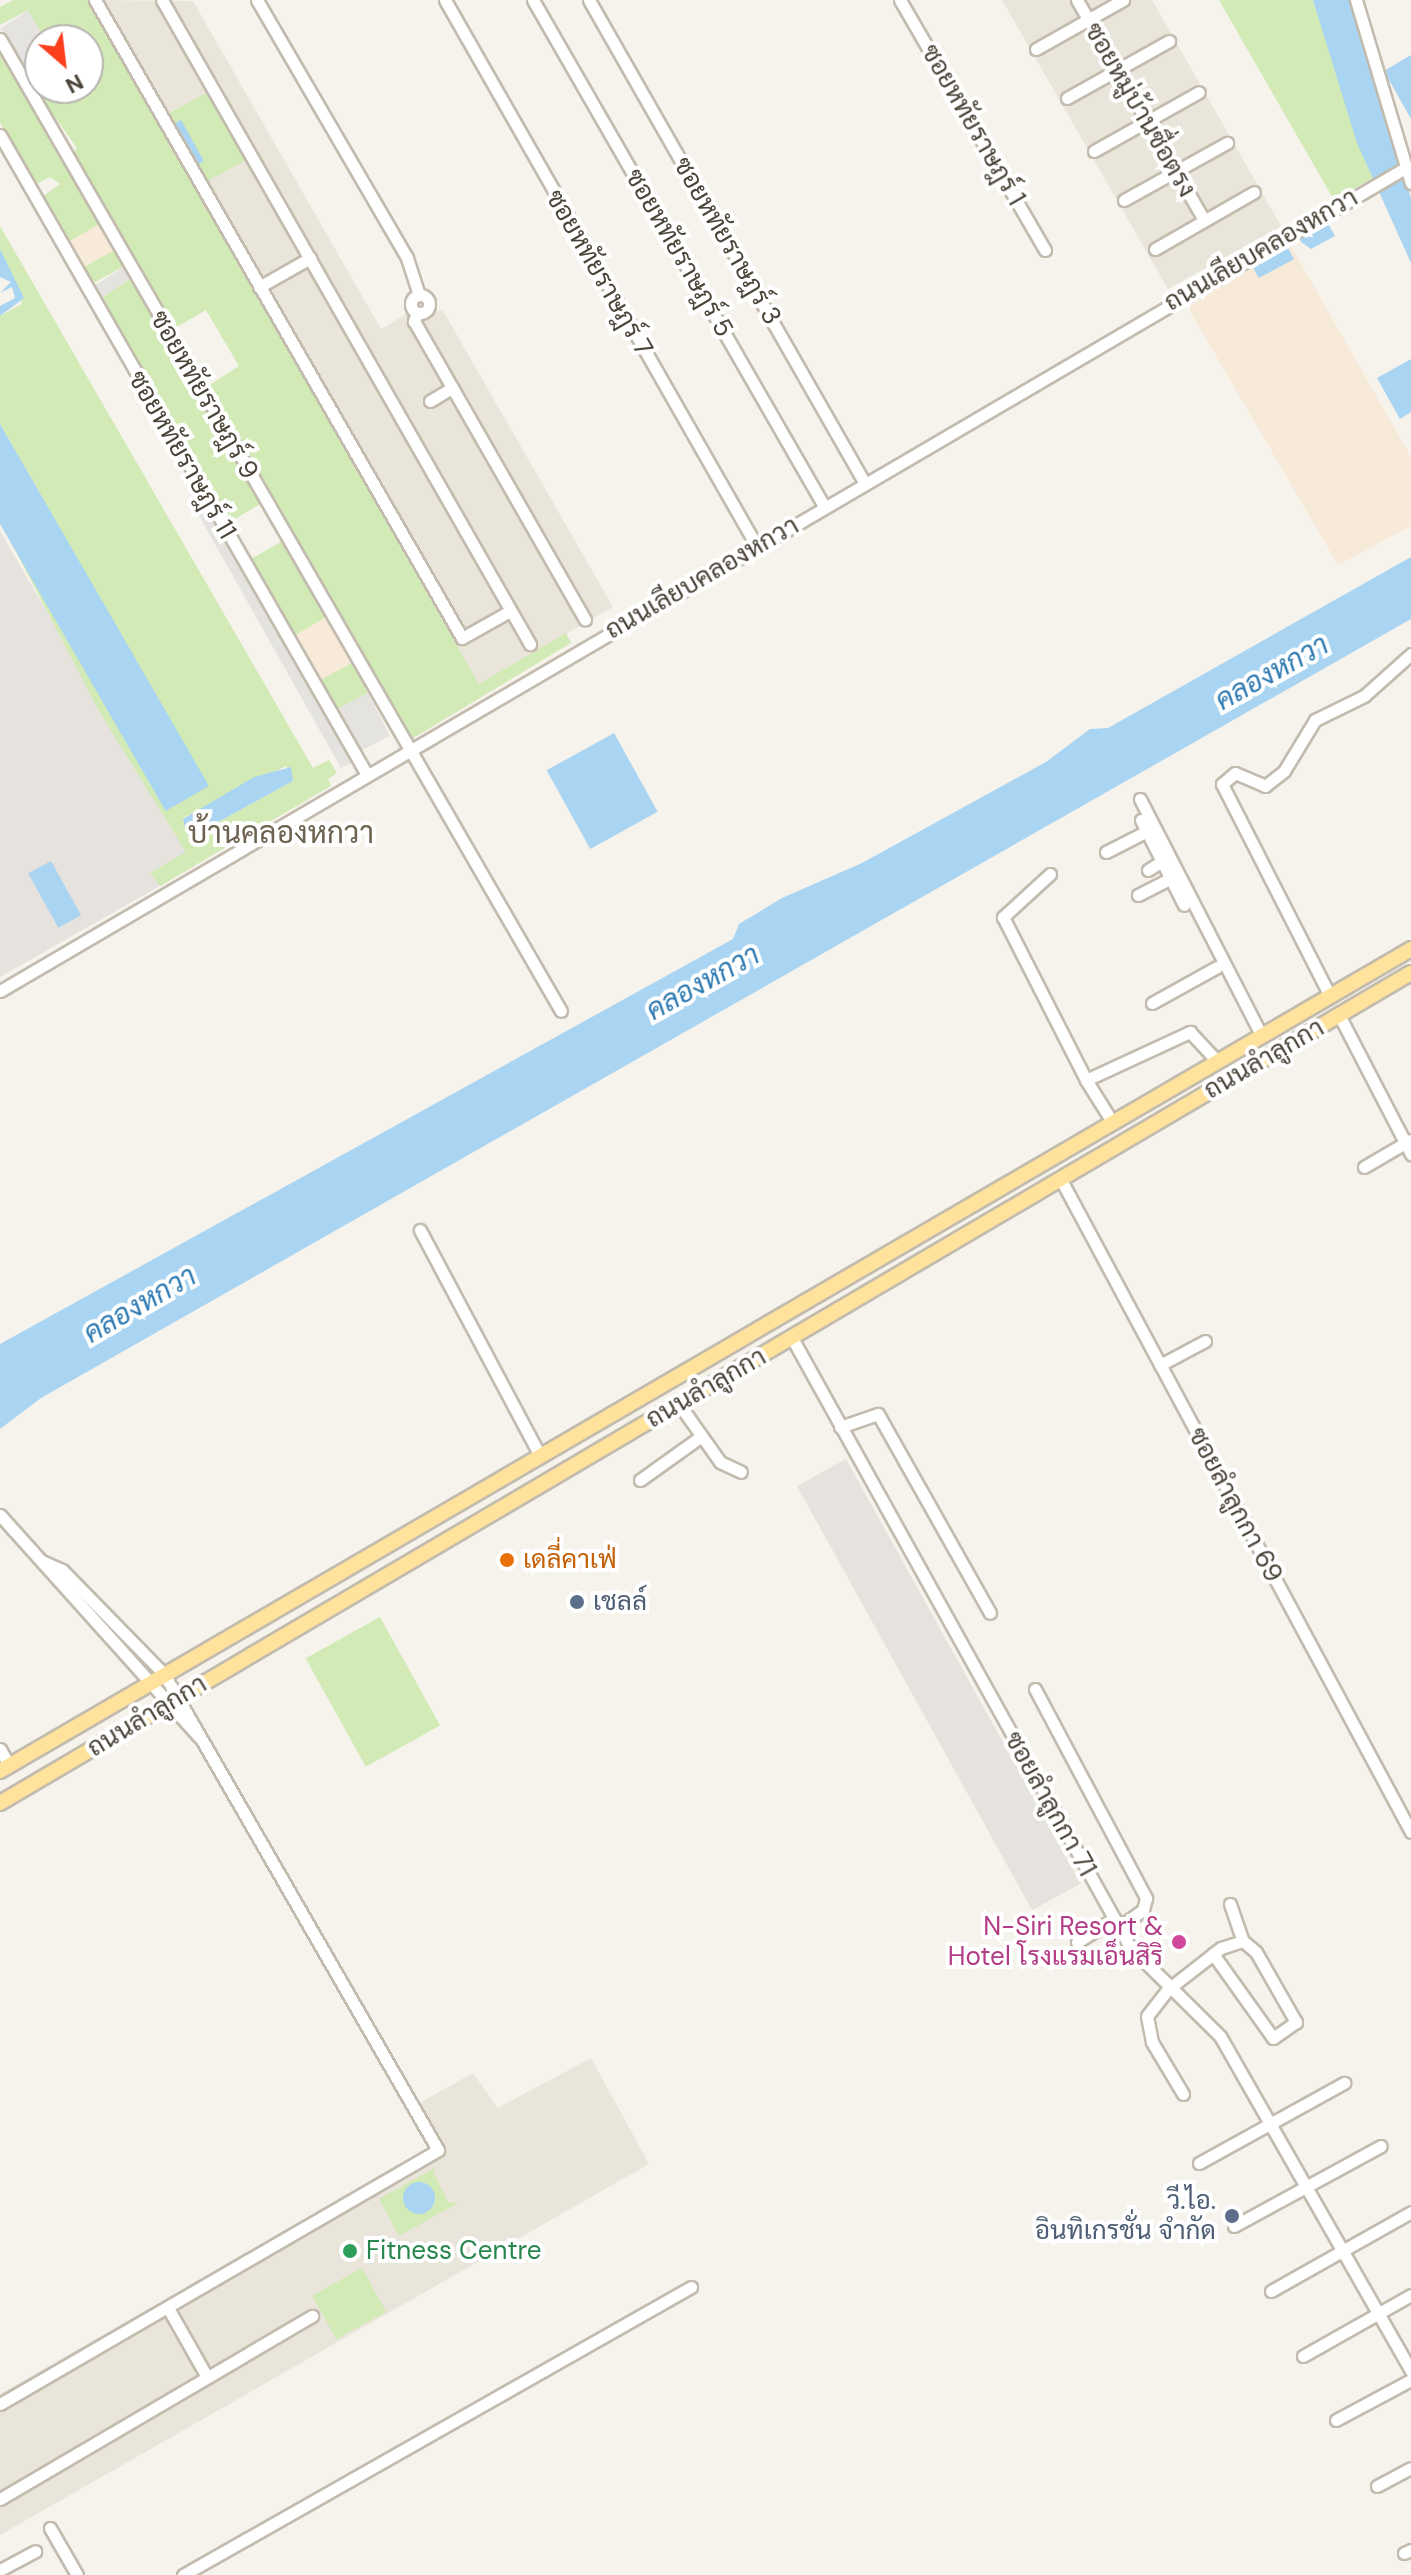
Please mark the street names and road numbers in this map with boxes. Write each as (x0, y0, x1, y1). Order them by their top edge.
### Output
street label: ซอยหมู่บ้านซื่อตรง (1077, 17, 1203, 203)
street label: ซอยหทัยราษฎร์ 1 (914, 39, 1032, 211)
street label: ซอยหทัยราษฎร์ 3 (666, 152, 788, 330)
street label: ซอยหทัยราษฎร์ 5 (618, 163, 740, 343)
street label: ถนนเลียบคลองหกวา (1159, 182, 1363, 318)
street label: ซอยหทัยราษฎร์ 7 (539, 184, 659, 362)
street label: ซอยหทัยราษฎร์ 9 (143, 305, 265, 485)
street label: ซอยหทัยราษฎร์ 11 (121, 365, 243, 545)
street label: ถนนเลียบคลองหกวา (600, 510, 804, 646)
street label: ถนนลำลูกกา (1198, 1012, 1330, 1106)
street label: ถนนลำลูกกา (640, 1341, 772, 1435)
street label: ซอยลำลูกกา 69 (1181, 1422, 1289, 1588)
street label: ถนนลำลูกกา (82, 1668, 212, 1764)
street label: ซอยลำลูกกา 71 (997, 1726, 1103, 1882)

